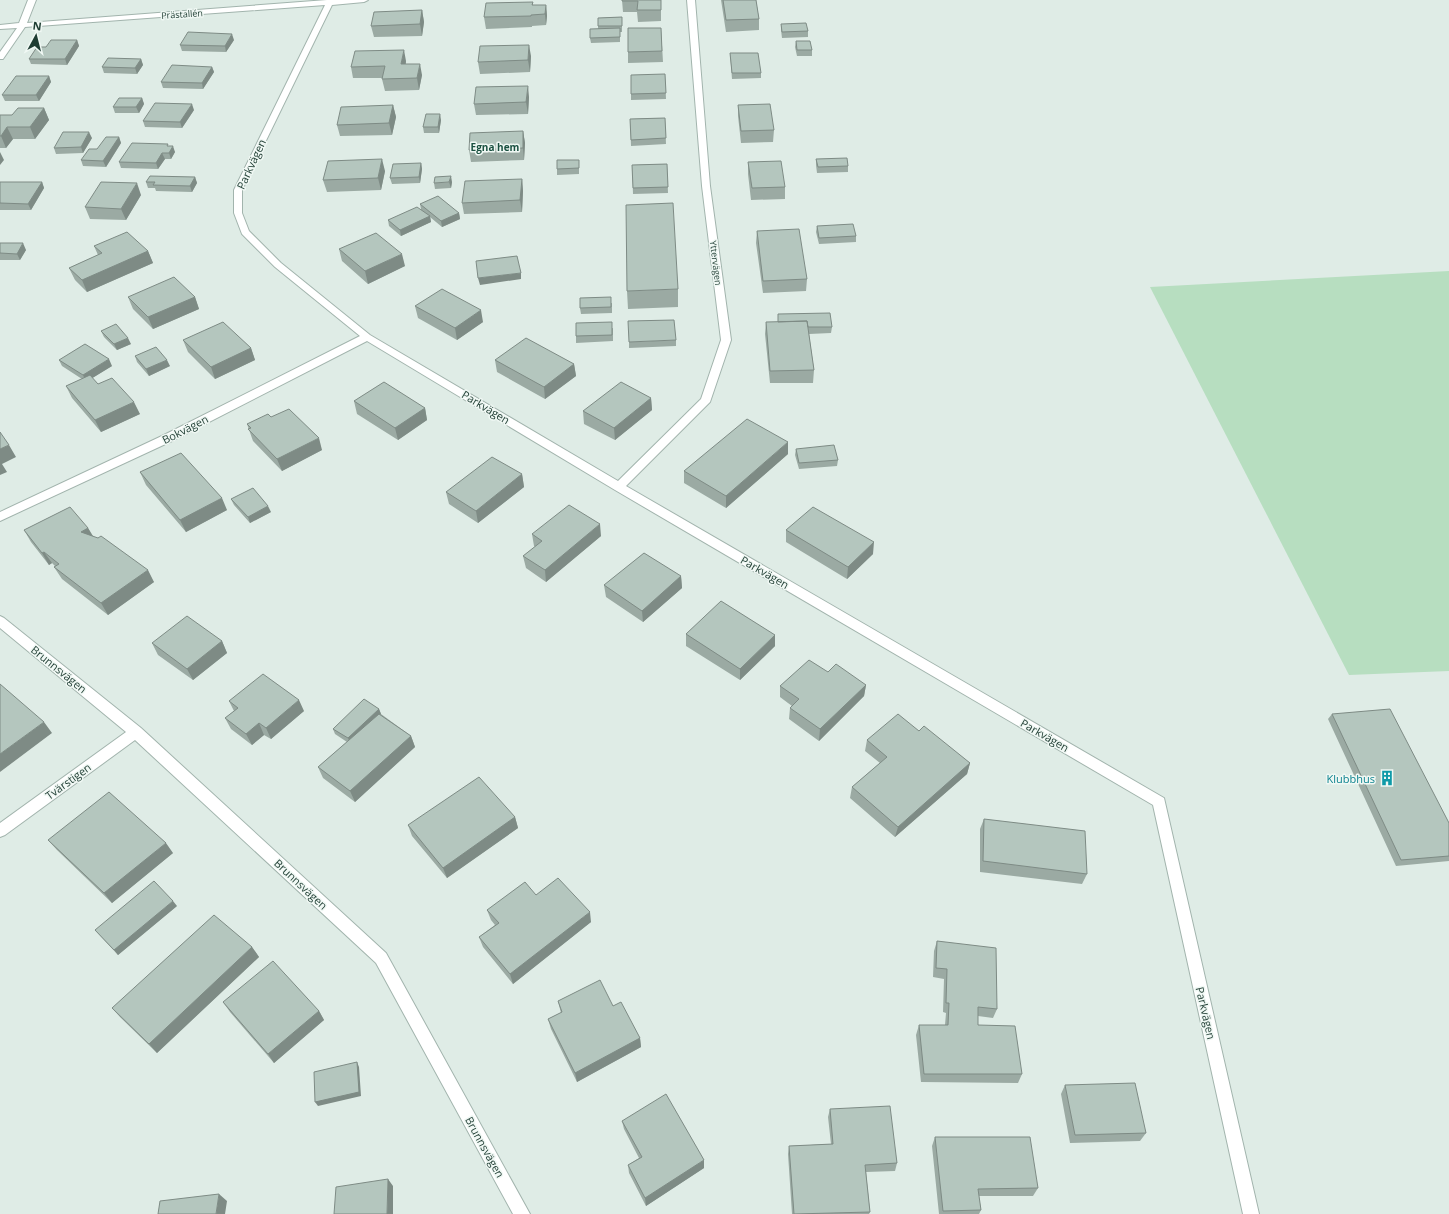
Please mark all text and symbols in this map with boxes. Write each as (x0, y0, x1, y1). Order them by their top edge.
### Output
street label: Prästallén (161, 6, 203, 22)
north arrow (16, 16, 56, 56)
text: N (32, 18, 43, 34)
street label: Parkvägen (233, 137, 269, 191)
district label: Egna hem (471, 140, 520, 154)
street label: Yttervägen (707, 240, 725, 286)
street label: Parkvägen (459, 387, 513, 427)
street label: Bokvägen (159, 411, 211, 447)
street label: Parkvägen (738, 552, 792, 592)
street label: Brunnsvägen (28, 642, 90, 696)
street label: Parkvägen (1018, 715, 1072, 755)
street label: Tvärstigen (42, 759, 94, 803)
building icon: Klubbhus (1378, 769, 1396, 787)
place label: Klubbhus (1327, 771, 1375, 786)
street label: Brunnsvägen (271, 855, 331, 913)
street label: Parkvägen (1193, 985, 1219, 1041)
street label: Brunnsvägen (462, 1114, 508, 1180)

